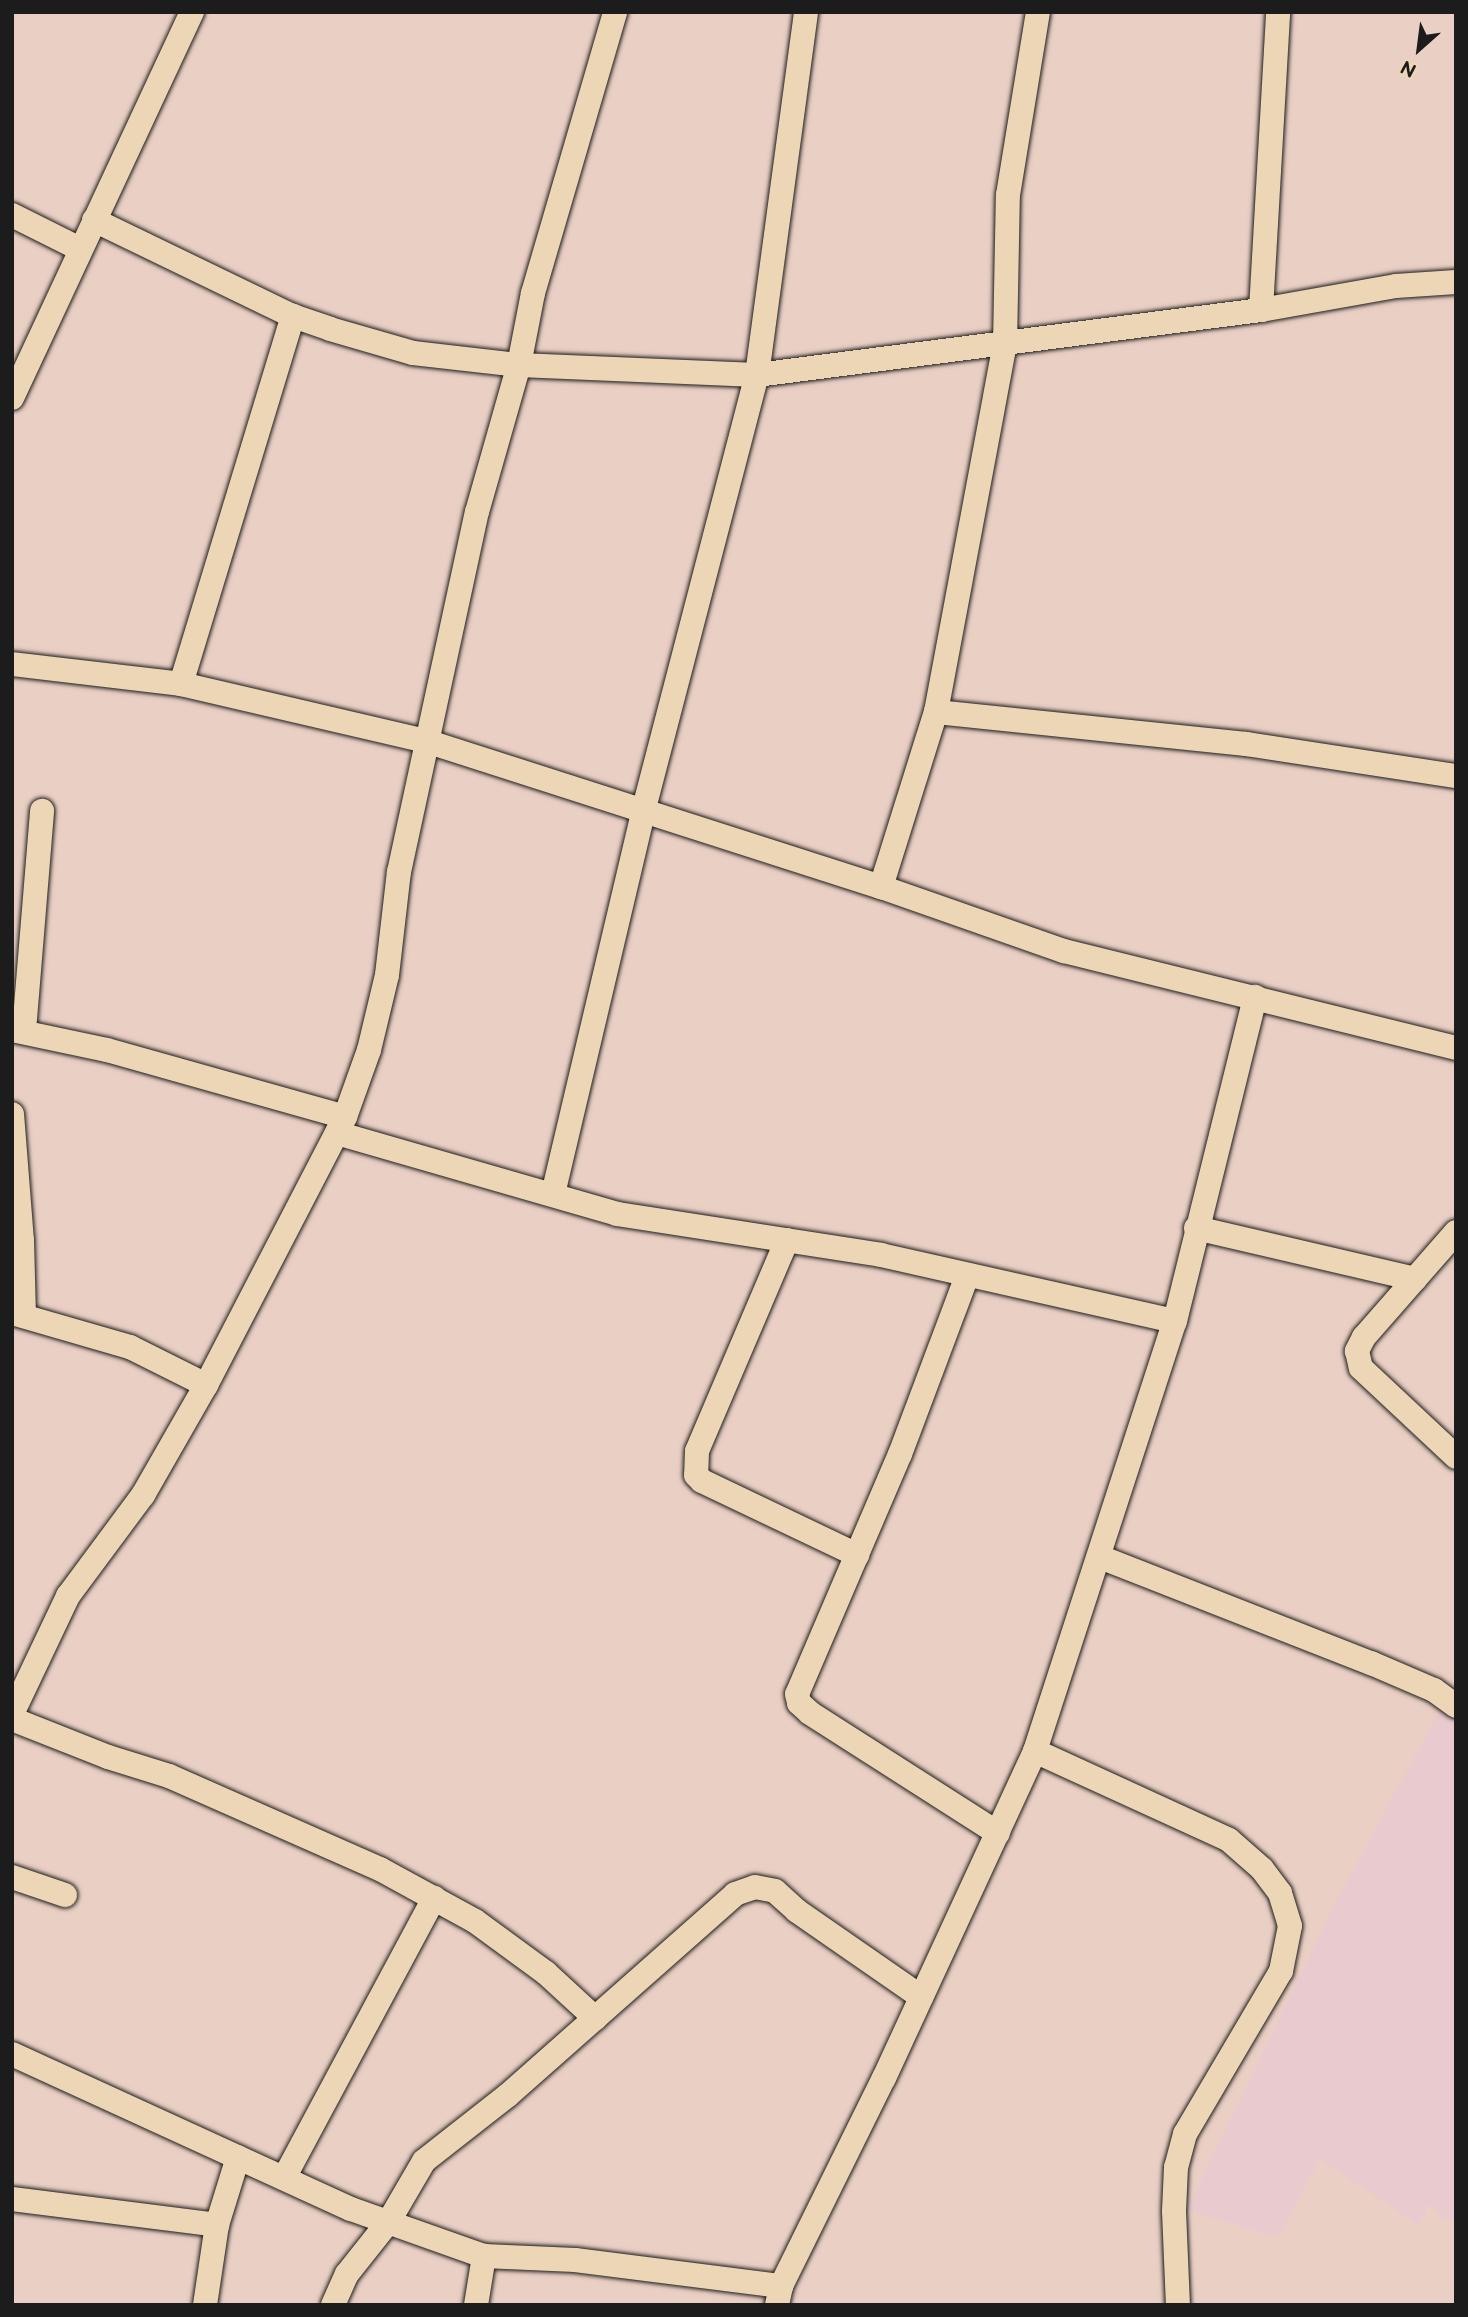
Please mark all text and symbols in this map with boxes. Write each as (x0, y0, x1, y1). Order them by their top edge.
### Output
north arrow (1384, 14, 1454, 84)
text: N (1397, 54, 1421, 81)

